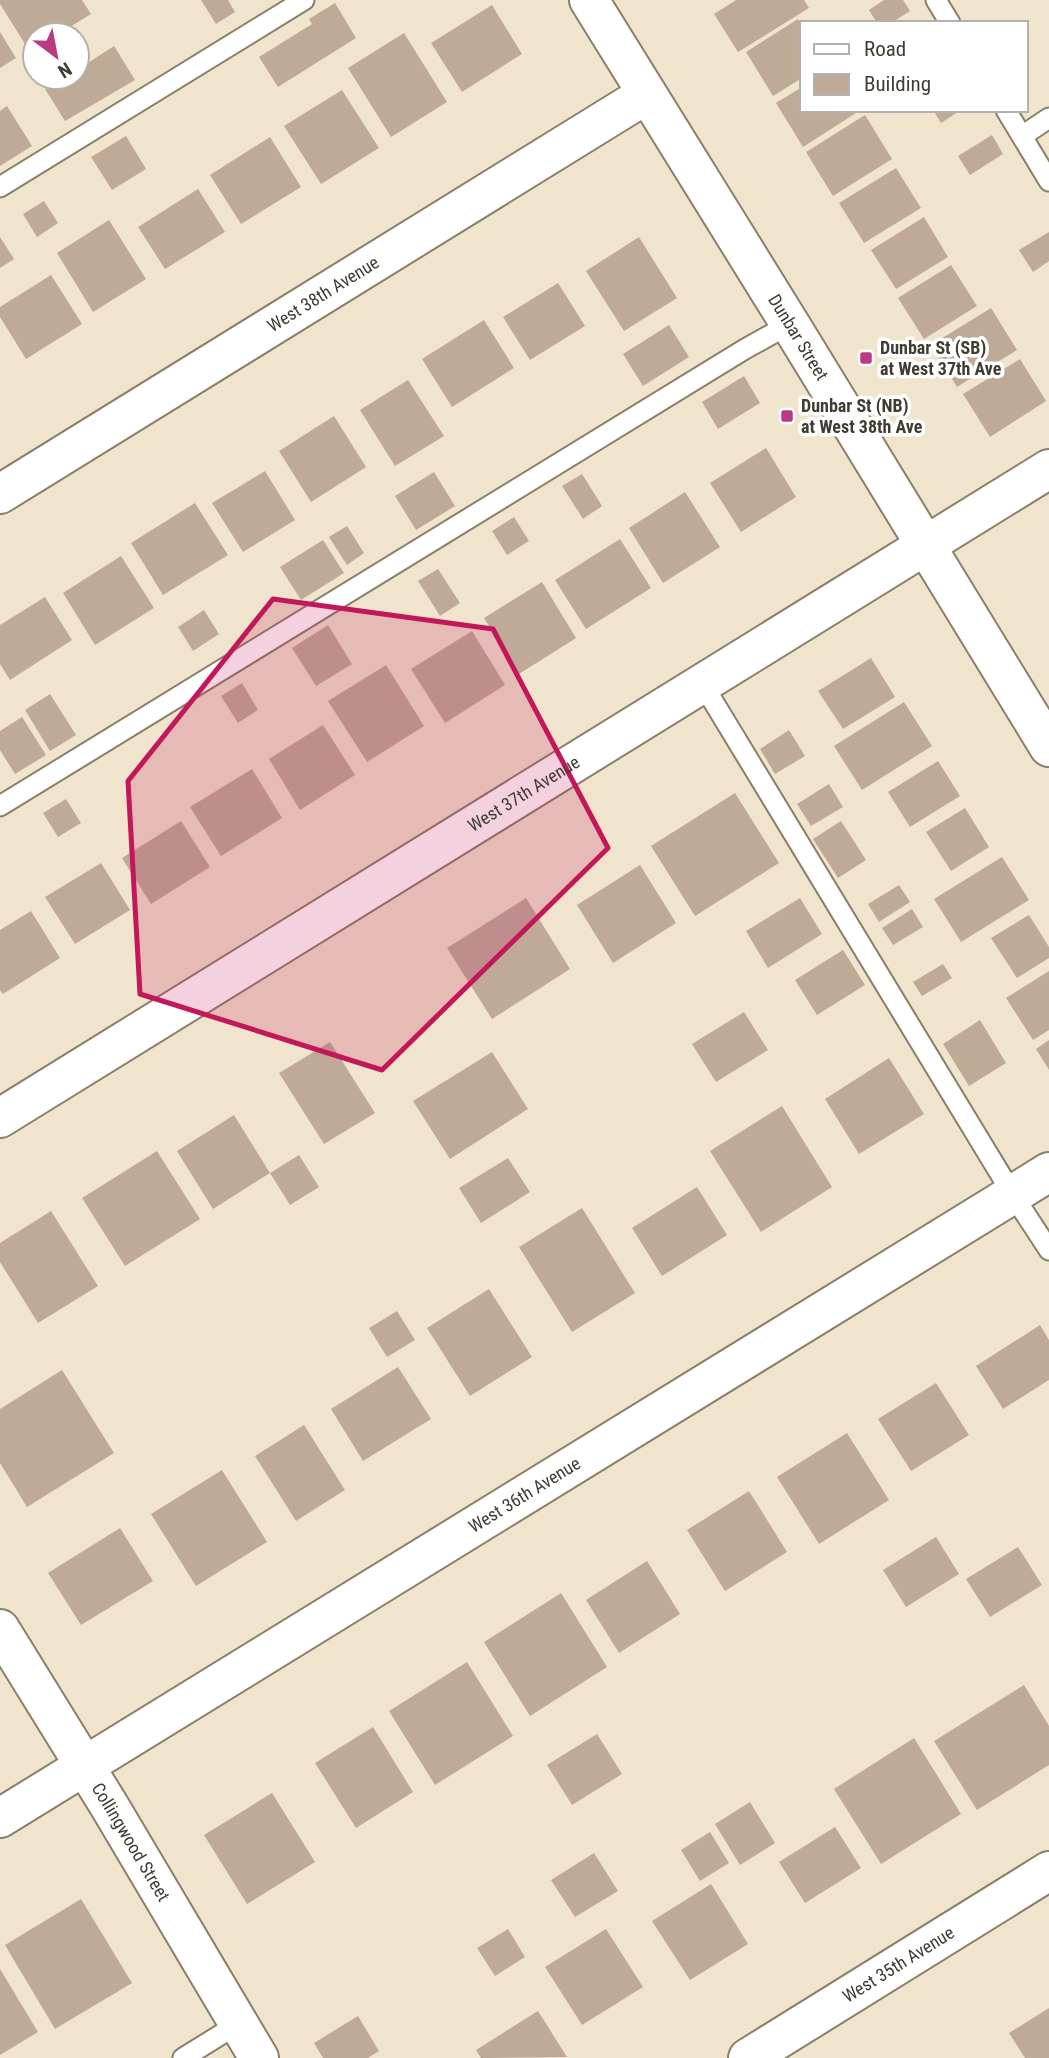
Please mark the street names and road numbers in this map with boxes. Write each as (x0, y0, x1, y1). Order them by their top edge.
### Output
street label: West 38th Avenue (263, 251, 383, 336)
street label: Dunbar Street (764, 290, 833, 384)
street label: West 37th Avenue (464, 751, 583, 836)
street label: West 36th Avenue (465, 1452, 584, 1537)
street label: Collingwood Street (88, 1779, 175, 1905)
street label: West 35th Avenue (838, 1922, 958, 2007)

